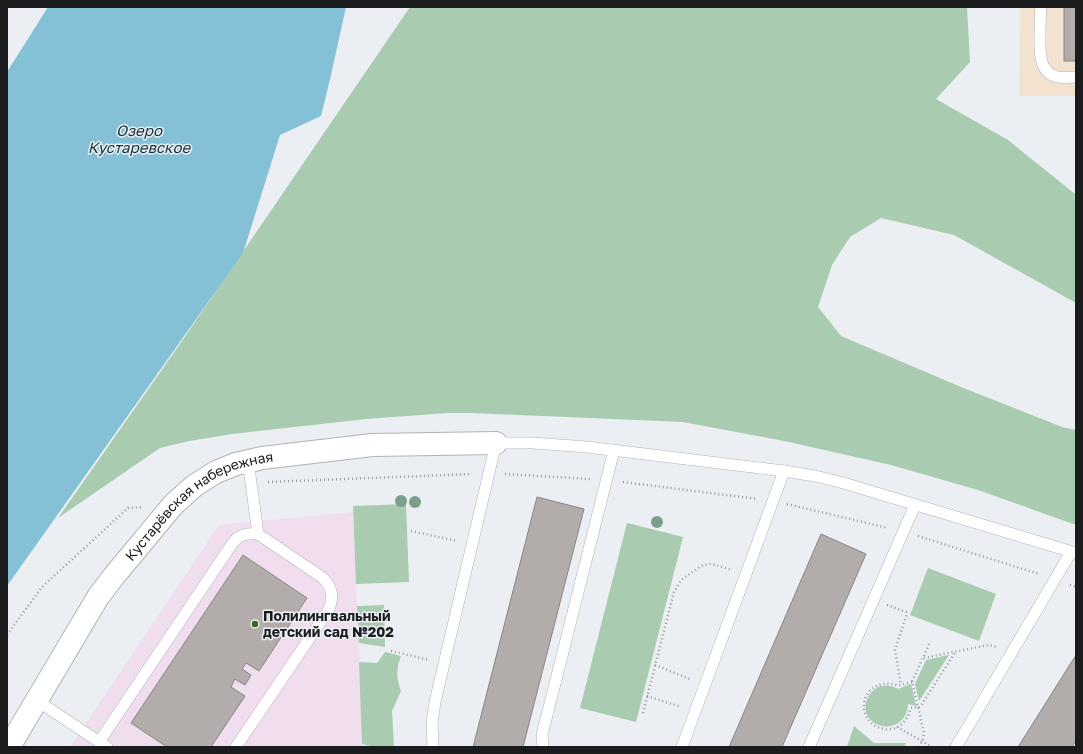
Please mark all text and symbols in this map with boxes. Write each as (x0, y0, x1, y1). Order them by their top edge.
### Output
water label: Озеро Кустаревское (88, 121, 191, 157)
street label: Кустарёвская набережная (121, 448, 274, 564)
place label: Полилингвальный детский сад №202 (263, 607, 394, 640)
marker: Полилингвальный детский сад №202 (250, 619, 260, 629)

